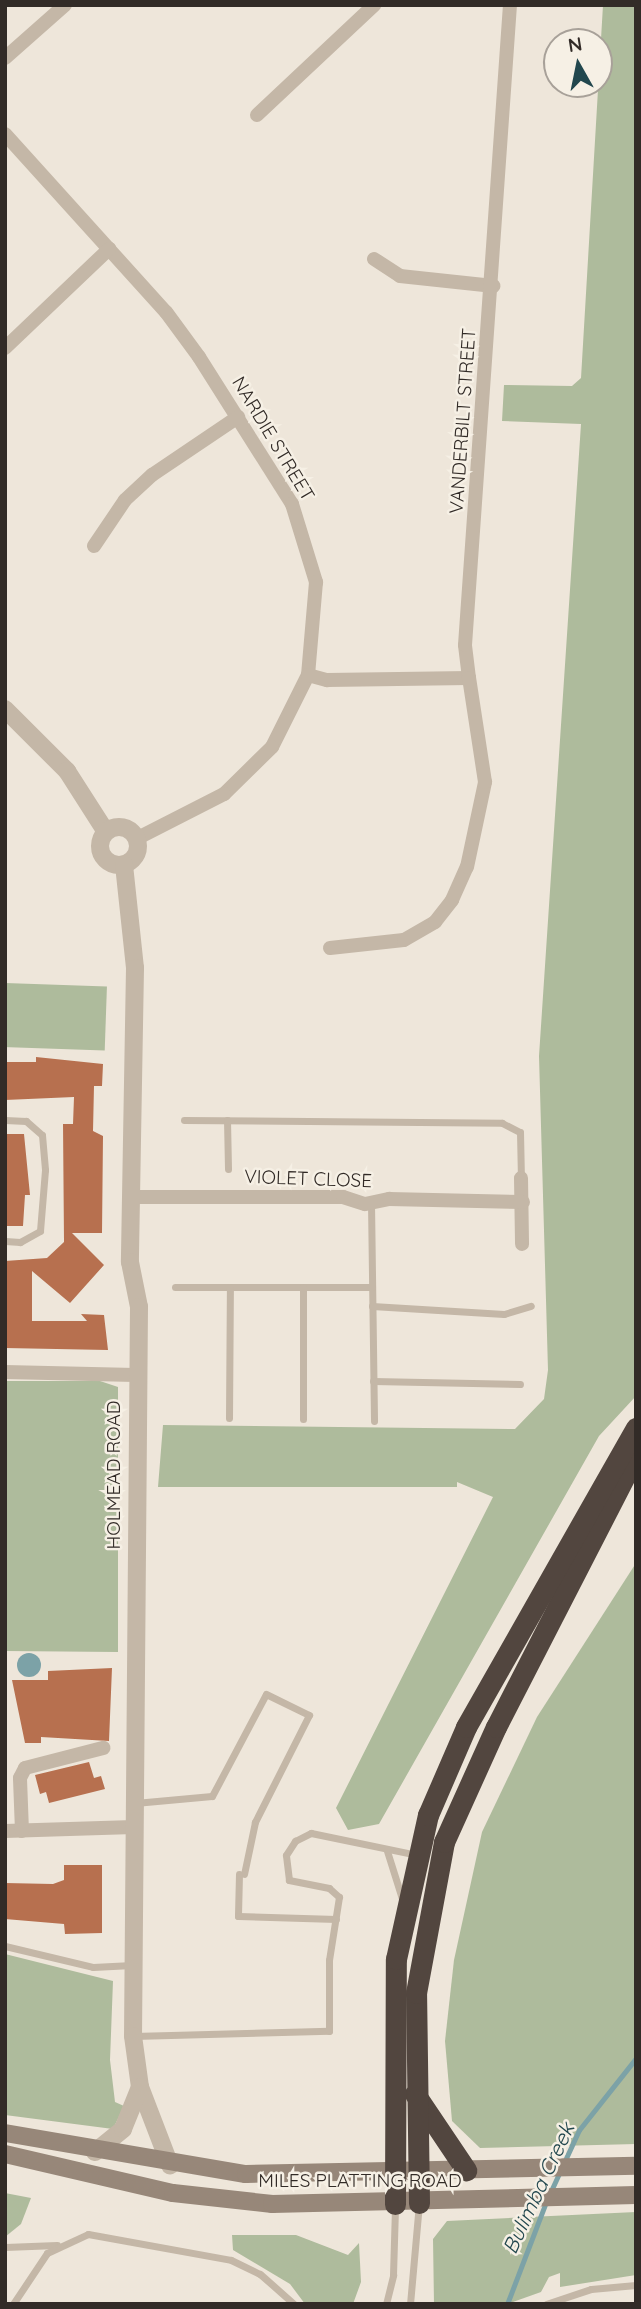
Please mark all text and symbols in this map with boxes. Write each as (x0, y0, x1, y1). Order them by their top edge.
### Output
north arrow (543, 28, 613, 98)
text: N (566, 31, 584, 57)
street label: VANDERBILT STREET (445, 327, 481, 515)
street label: NARDIE STREET (227, 373, 319, 505)
street label: VIOLET CLOSE (244, 1165, 372, 1193)
street label: HOLMEAD ROAD (103, 1401, 125, 1549)
water label: Bulimba Creek (497, 2119, 579, 2257)
street label: MILES PLATTING ROAD (258, 2170, 462, 2192)

